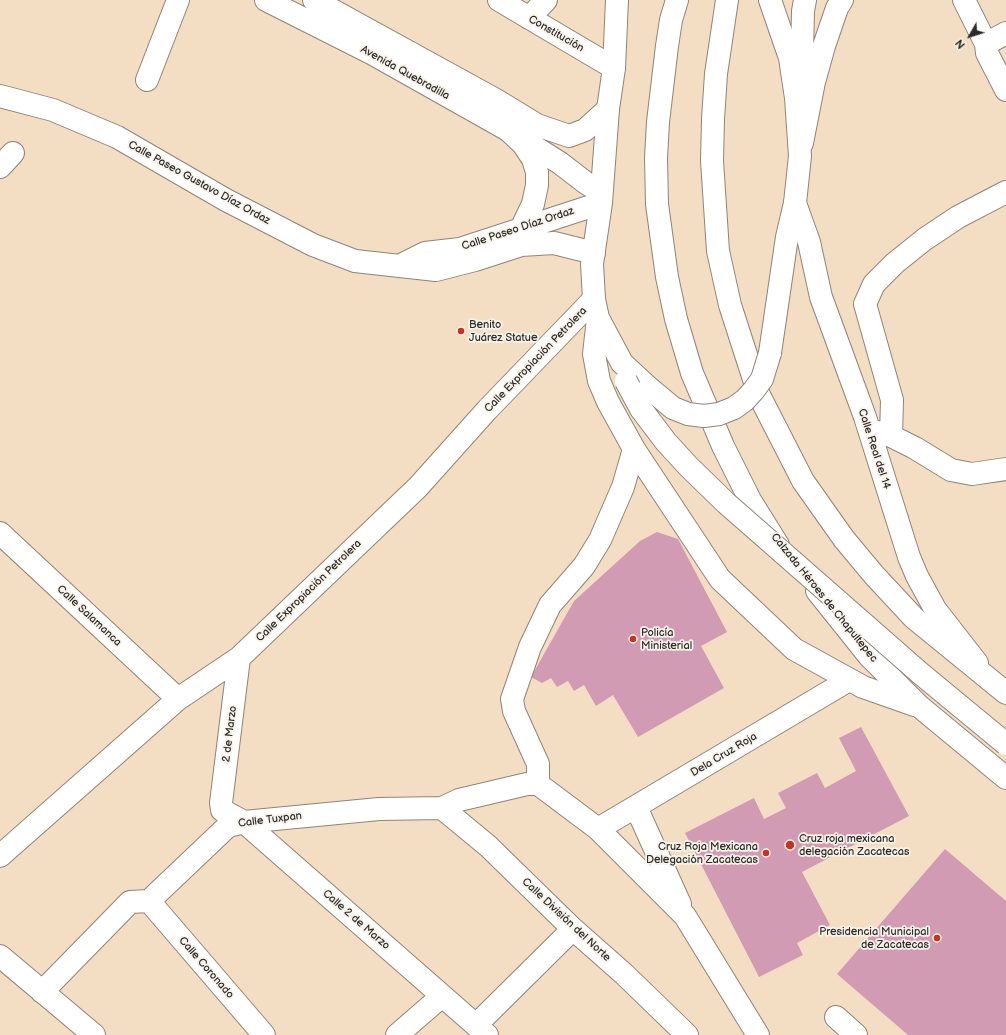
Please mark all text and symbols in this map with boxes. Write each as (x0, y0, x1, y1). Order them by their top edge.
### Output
street label: Constitución (526, 13, 586, 55)
north arrow (950, 16, 990, 56)
text: N (953, 37, 968, 51)
street label: Avenida Quebradilla (358, 43, 452, 103)
street label: Calle Paseo Gustavo Díaz Ordaz (126, 138, 272, 228)
street label: Calle Paseo Díaz Ordaz (460, 205, 576, 253)
street label: Calle Expropiación Petrolera (482, 305, 590, 415)
place label: Benito Juárez Statue (469, 318, 537, 344)
marker: Benito Juárez Statue (456, 326, 466, 336)
street label: Calle Real del 14 (855, 407, 893, 491)
street label: Calzada Héroes de Chapultepec (768, 531, 880, 665)
street label: Calle Expropiación Petrolera (254, 537, 364, 645)
street label: Calle Salamanca (54, 583, 124, 649)
place label: Policía Ministerial (641, 626, 692, 652)
marker: Policía Ministerial (628, 634, 638, 644)
street label: 2 de Marzo (220, 705, 240, 763)
street label: Dela Cruz Roja (689, 730, 759, 780)
street label: Calle Tuxpan (237, 810, 303, 830)
place label: Cruz roja mexicana delegación Zacatecas (799, 832, 909, 858)
marker: Cruz roja mexicana delegación Zacatecas (784, 839, 796, 851)
place label: Cruz Roja Mexicana Delegación Zacatecas (646, 840, 758, 866)
marker: Cruz Roja Mexicana Delegación Zacatecas (761, 848, 771, 858)
street label: Calle División del Norte (519, 876, 613, 964)
street label: Calle 2 de Marzo (320, 887, 392, 953)
place label: Presidencia Municipal de Zacatecas (819, 925, 929, 951)
marker: Presidencia Municipal de Zacatecas (932, 933, 942, 943)
street label: Calle Coronado (176, 934, 236, 1002)

